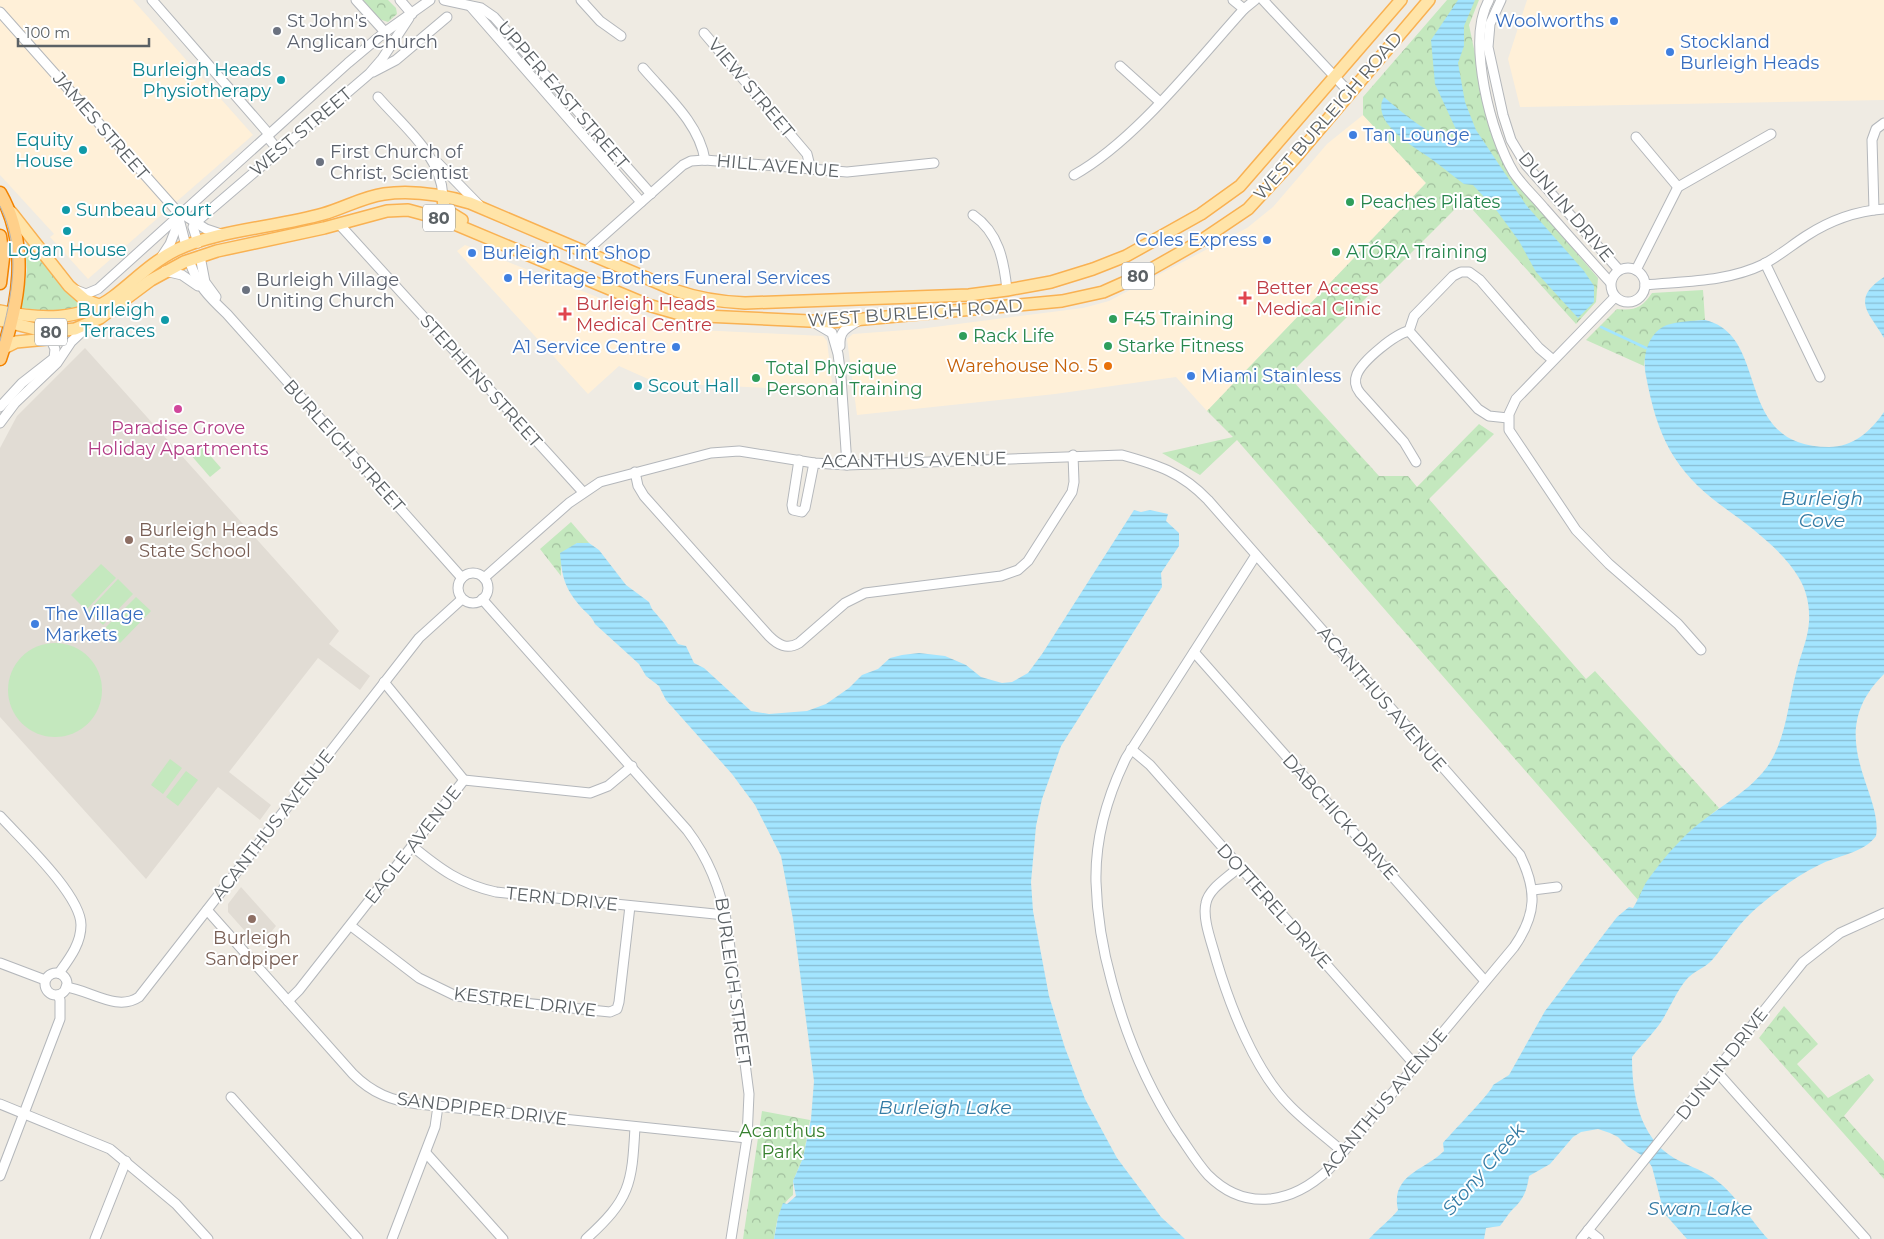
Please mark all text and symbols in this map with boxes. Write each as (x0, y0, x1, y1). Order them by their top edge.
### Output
place label: St John's Anglican Church (287, 10, 438, 53)
place label: Woolworths (1495, 10, 1604, 32)
scale bar (18, 15, 149, 47)
marker: Woolworths (1608, 15, 1620, 27)
street label: UPPER EAST STREET (493, 16, 634, 174)
text: 100 m (25, 23, 70, 42)
marker: St John's Anglican Church (271, 25, 283, 37)
street label: WEST BURLEIGH ROAD (1249, 27, 1407, 205)
place label: Stockland Burleigh Heads (1680, 31, 1820, 74)
street label: VIEW STREET (703, 34, 799, 143)
marker: Stockland Burleigh Heads (1664, 46, 1676, 58)
place label: Burleigh Heads Physiotherapy (132, 59, 271, 102)
street label: JAMES STREET (48, 67, 154, 185)
marker: Burleigh Heads Physiotherapy (275, 74, 287, 86)
street label: WEST STREET (246, 83, 357, 181)
place label: Tan Lounge (1363, 124, 1470, 146)
place label: Equity House (15, 129, 73, 172)
marker: Tan Lounge (1347, 129, 1359, 141)
place label: First Church of Christ, Scientist (330, 141, 469, 184)
marker: Equity House (77, 144, 89, 156)
street label: DUNLIN DRIVE (1514, 148, 1618, 266)
street label: HILL AVENUE (716, 150, 840, 182)
marker: First Church of Christ, Scientist (314, 156, 326, 168)
place label: Peaches Pilates (1360, 191, 1501, 213)
marker: Peaches Pilates (1344, 196, 1356, 208)
place label: Sunbeau Court (76, 199, 212, 221)
marker: Sunbeau Court (60, 204, 72, 216)
road number: 80 (423, 204, 455, 232)
marker: Logan House (61, 225, 73, 237)
place label: Coles Express (1135, 229, 1257, 251)
marker: Coles Express (1261, 234, 1273, 246)
place label: Logan House (7, 239, 127, 261)
place label: ATÓRA Training (1346, 241, 1488, 263)
place label: Burleigh Tint Shop (482, 242, 651, 264)
marker: ATÓRA Training (1330, 246, 1342, 258)
marker: Burleigh Tint Shop (466, 247, 478, 259)
road number: 80 (1122, 262, 1154, 290)
place label: Heritage Brothers Funeral Services (518, 267, 830, 289)
place label: Burleigh Village Uniting Church (256, 269, 399, 312)
marker: Heritage Brothers Funeral Services (502, 272, 514, 284)
place label: Better Access Medical Clinic (1256, 277, 1381, 320)
marker: Burleigh Village Uniting Church (240, 284, 252, 296)
marker: Better Access Medical Clinic (1238, 291, 1252, 305)
place label: Burleigh Heads Medical Centre (576, 293, 716, 336)
street label: WEST BURLEIGH ROAD (807, 295, 1023, 331)
place label: Burleigh Terraces (77, 299, 155, 342)
marker: Burleigh Heads Medical Centre (558, 307, 572, 321)
place label: F45 Training (1123, 308, 1234, 330)
street label: STEPHENS STREET (415, 310, 547, 453)
marker: F45 Training (1107, 313, 1119, 325)
marker: Burleigh Terraces (159, 314, 171, 326)
road number: 80 (35, 318, 67, 346)
place label: Rack Life (973, 325, 1054, 347)
marker: Rack Life (957, 330, 969, 342)
place label: Starke Fitness (1118, 335, 1244, 357)
place label: A1 Service Centre (512, 336, 666, 358)
marker: Starke Fitness (1102, 340, 1114, 352)
marker: A1 Service Centre (670, 341, 682, 353)
place label: Warehouse No. 5 (946, 355, 1098, 377)
place label: Total Physique Personal Training (766, 357, 923, 400)
marker: Warehouse No. 5 (1102, 360, 1114, 372)
place label: Miami Stainless (1201, 365, 1341, 387)
marker: Miami Stainless (1185, 370, 1197, 382)
marker: Total Physique Personal Training (750, 372, 762, 384)
street label: BURLEIGH STREET (279, 375, 410, 517)
place label: Scout Hall (648, 375, 739, 397)
marker: Scout Hall (632, 380, 644, 392)
marker: Paradise Grove Holiday Apartments (172, 403, 184, 415)
place label: Paradise Grove Holiday Apartments (87, 417, 269, 460)
street label: ACANTHUS AVENUE (821, 447, 1007, 473)
water label: Burleigh Cove (1781, 487, 1863, 532)
place label: Burleigh Heads State School (139, 519, 279, 562)
marker: Burleigh Heads State School (123, 534, 135, 546)
place label: The Village Markets (45, 603, 144, 646)
marker: The Village Markets (29, 618, 41, 630)
street label: ACANTHUS AVENUE (1313, 622, 1451, 776)
street label: ACANTHUS AVENUE (207, 745, 339, 905)
street label: DABCHICK DRIVE (1278, 750, 1402, 884)
street label: EAGLE AVENUE (360, 782, 466, 908)
street label: DOTTEREL DRIVE (1212, 839, 1336, 973)
street label: TERN DRIVE (505, 882, 619, 916)
street label: BURLEIGH STREET (710, 896, 756, 1069)
marker: Burleigh Sandpiper (246, 913, 258, 925)
place label: Burleigh Sandpiper (205, 927, 299, 970)
street label: KESTREL DRIVE (452, 982, 598, 1022)
street label: DUNLIN DRIVE (1671, 1003, 1773, 1125)
street label: ACANTHUS AVENUE (1316, 1024, 1452, 1180)
street label: SANDPIPER DRIVE (396, 1088, 568, 1130)
water label: Burleigh Lake (878, 1096, 1012, 1119)
water label: Stony Creek (1437, 1118, 1530, 1220)
park label: Acanthus Park (739, 1120, 825, 1163)
water label: Swan Lake (1648, 1197, 1752, 1220)

